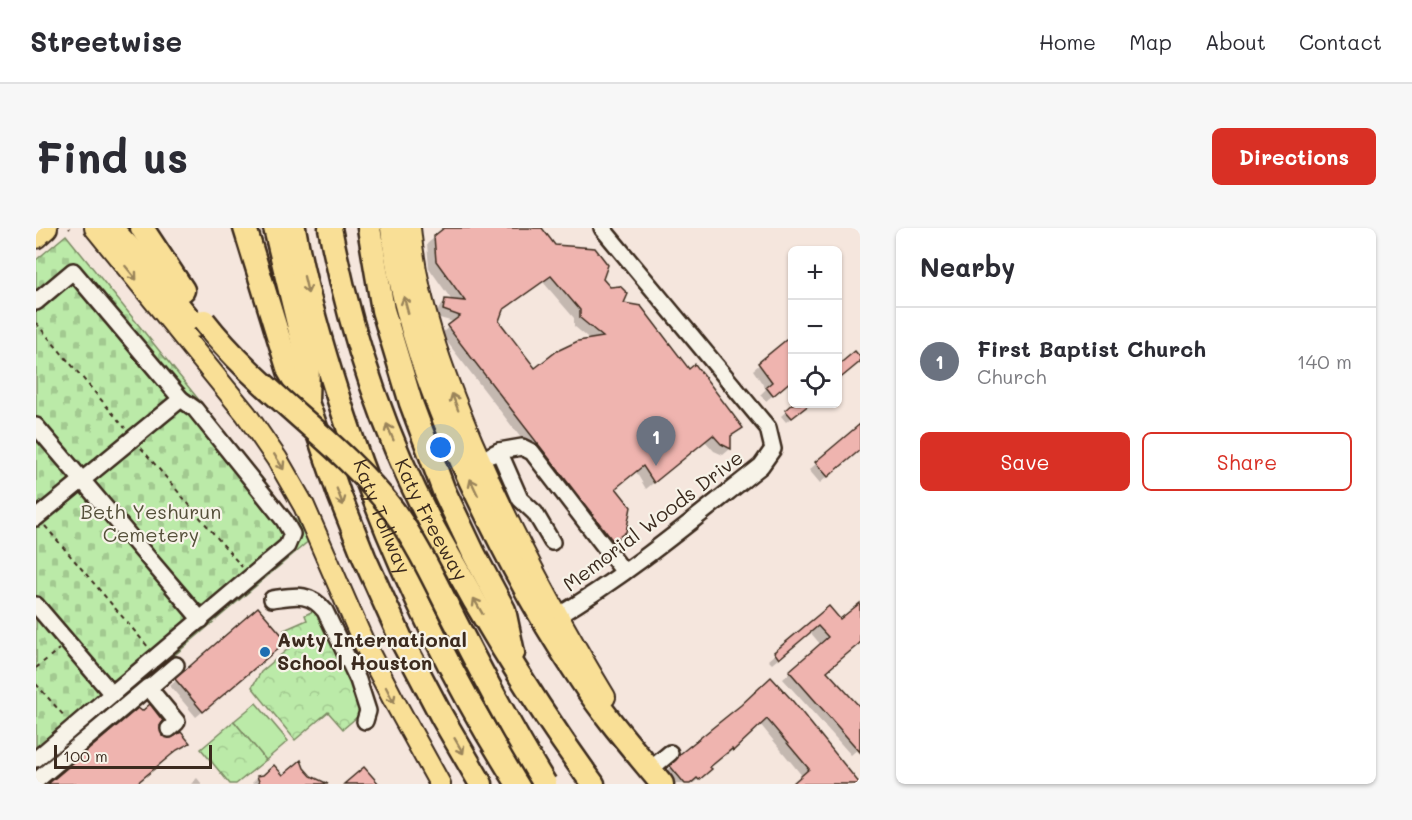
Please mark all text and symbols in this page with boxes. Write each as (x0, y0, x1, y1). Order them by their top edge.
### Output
text: Streetwise (30, 23, 182, 59)
text: Home (1039, 28, 1096, 55)
text: Map (1129, 28, 1172, 55)
text: About (1205, 28, 1266, 55)
text: Contact (1299, 28, 1382, 55)
button: Directions (1212, 128, 1376, 185)
text: Find us (36, 129, 188, 184)
map controls (788, 246, 842, 408)
button: + (788, 246, 842, 300)
text: Nearby (920, 250, 1015, 284)
one-way arrow (125, 265, 138, 281)
one-way arrow (301, 275, 313, 294)
one-way arrow (400, 296, 411, 315)
button: − (788, 300, 842, 354)
text: First Baptist Church (977, 334, 1206, 363)
text: 1 (935, 348, 944, 374)
text: 140 m (1297, 348, 1352, 374)
button: locate (788, 354, 842, 408)
text: Church (977, 363, 1047, 389)
one-way arrow (449, 393, 460, 412)
pin: 1 (636, 416, 676, 466)
one-way arrow (384, 424, 395, 442)
button: Save (920, 432, 1130, 491)
button: Share (1142, 432, 1352, 491)
your location (426, 433, 455, 462)
street label: Memorial Woods Drive (557, 444, 748, 597)
one-way arrow (273, 453, 285, 470)
street label: Katy Freeway (390, 454, 475, 585)
street label: Katy Tollway (348, 455, 418, 578)
one-way arrow (467, 479, 479, 497)
one-way arrow (336, 487, 347, 506)
park label: Beth Yeshurun Cemetery (81, 498, 221, 547)
one-way arrow (472, 598, 484, 615)
place label: Awty International School Houston (277, 626, 467, 675)
marker: Awty International School Houston (258, 645, 272, 659)
one-way arrow (385, 685, 397, 703)
one-way arrow (453, 737, 465, 754)
scale bar (54, 742, 212, 770)
text: 100 m (63, 745, 108, 766)

